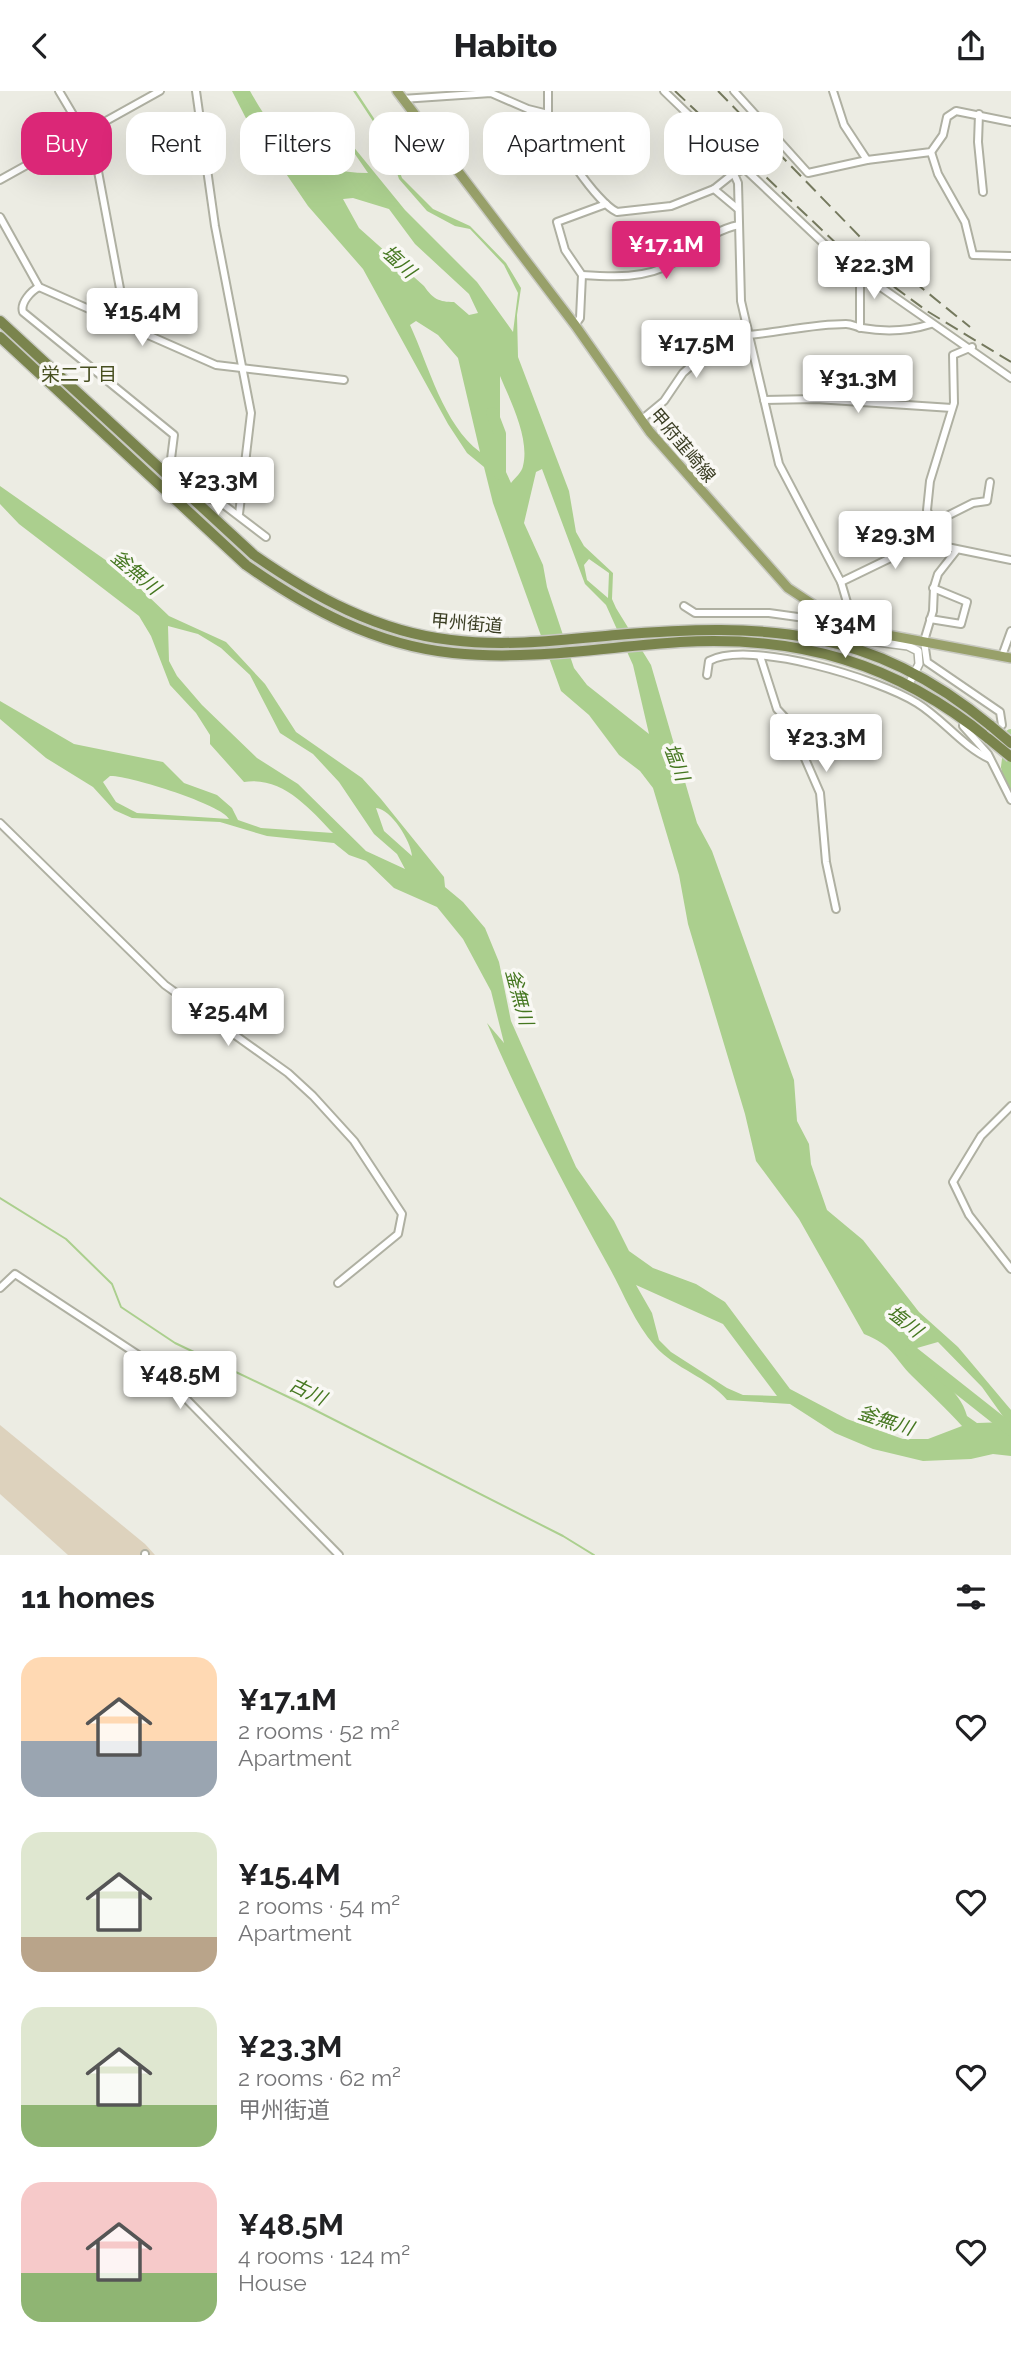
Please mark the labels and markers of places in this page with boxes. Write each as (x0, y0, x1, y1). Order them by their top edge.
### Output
pin: ¥17.1M (609, 221, 723, 281)
pin: ¥22.3M (817, 241, 931, 301)
pin: ¥15.4M (85, 289, 199, 348)
pin: ¥17.5M (639, 321, 753, 380)
pin: ¥31.3M (801, 355, 915, 415)
pin: ¥23.3M (161, 457, 275, 517)
pin: ¥29.3M (838, 511, 952, 571)
pin: ¥34M (804, 601, 886, 660)
pin: ¥23.3M (769, 715, 883, 774)
pin: ¥25.4M (171, 989, 285, 1048)
pin: ¥48.5M (123, 1351, 237, 1411)

